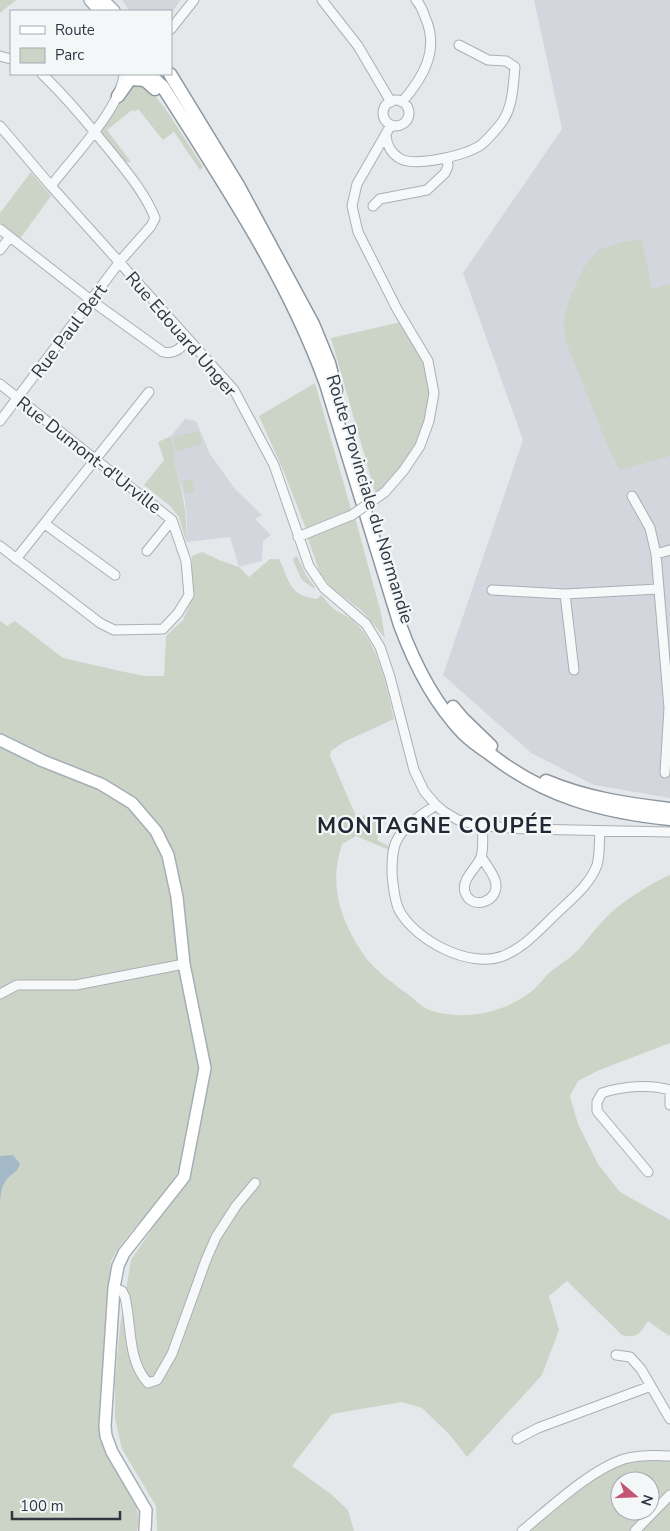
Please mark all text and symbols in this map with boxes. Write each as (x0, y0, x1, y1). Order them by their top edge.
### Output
legend (10, 10, 172, 75)
text: Route (55, 20, 95, 40)
text: Parc (55, 45, 84, 65)
street label: Rue Edouard Unger (120, 266, 242, 402)
street label: Rue Paul Bert (26, 279, 113, 383)
street label: Route Provinciale du Normandie (321, 371, 419, 627)
street label: Rue Dumont-d'Urville (12, 391, 166, 519)
district label: MONTAGNE COUPÉE (317, 811, 553, 841)
north arrow (610, 1471, 660, 1521)
scale bar (12, 1488, 120, 1520)
text: N (636, 1492, 658, 1508)
text: 100 m (20, 1496, 64, 1516)

